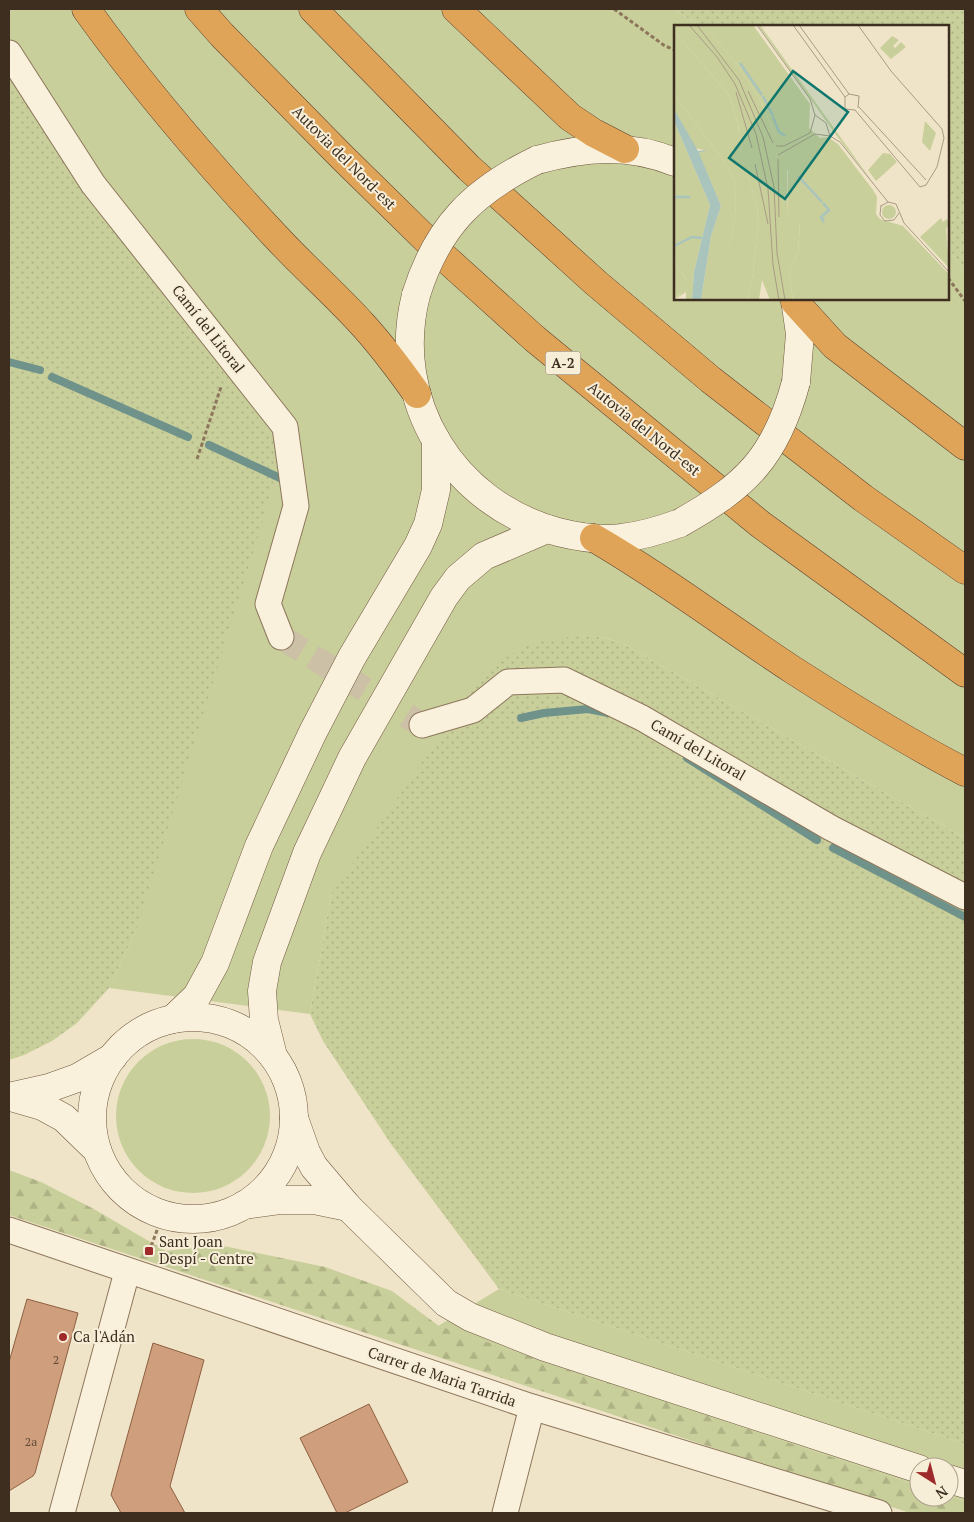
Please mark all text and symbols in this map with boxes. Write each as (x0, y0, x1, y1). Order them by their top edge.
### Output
inset map (674, 25, 949, 300)
street label: Autovia del Nord-est (288, 101, 401, 214)
street label: Camí del Litoral (168, 280, 250, 377)
road number: A-2 (546, 352, 580, 374)
street label: Autovia del Nord-est (584, 377, 705, 480)
street label: Camí del Litoral (647, 714, 750, 785)
place label: Sant Joan Despí - Centre (159, 1231, 254, 1268)
marker: Sant Joan Despí - Centre (143, 1245, 155, 1257)
place label: Ca l'Adán (73, 1326, 135, 1346)
marker: Ca l'Adán (57, 1331, 69, 1343)
street label: Carrer de Maria Tarrida (365, 1341, 520, 1411)
house number: 2 (53, 1352, 59, 1367)
house number: 2a (25, 1434, 37, 1449)
north arrow (909, 1457, 959, 1507)
text: N (932, 1482, 952, 1504)

